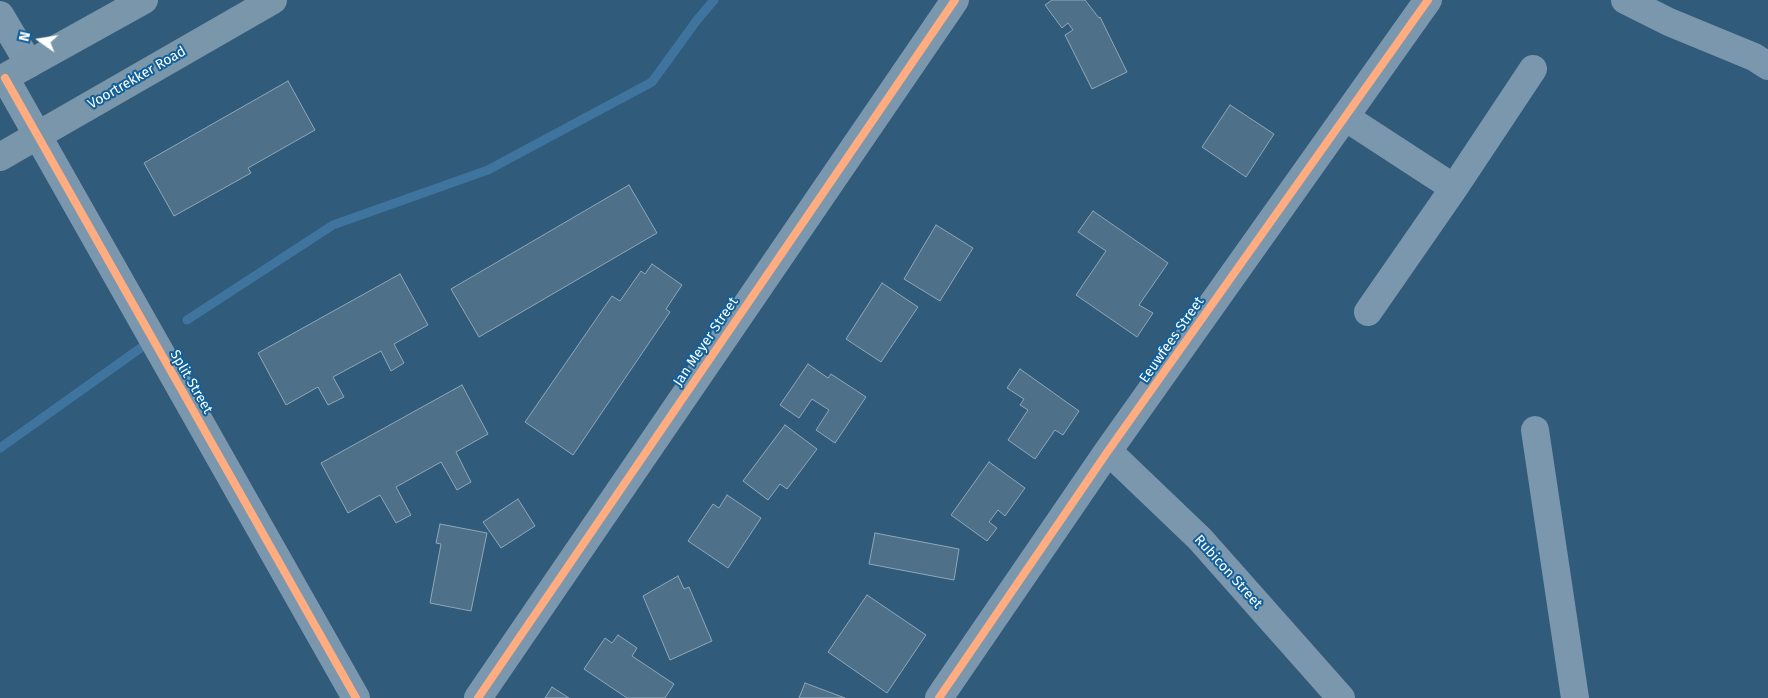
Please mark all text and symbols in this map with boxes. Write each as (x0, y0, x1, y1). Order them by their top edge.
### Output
north arrow (15, 15, 65, 65)
text: N (16, 30, 34, 43)
street label: Voortrekker Road (85, 43, 189, 113)
street label: Jan Meyer Street (670, 294, 742, 390)
street label: Eeuwfees Street (1136, 294, 1208, 386)
street label: Split Street (166, 347, 216, 417)
street label: Rubicon Street (1191, 532, 1265, 612)

